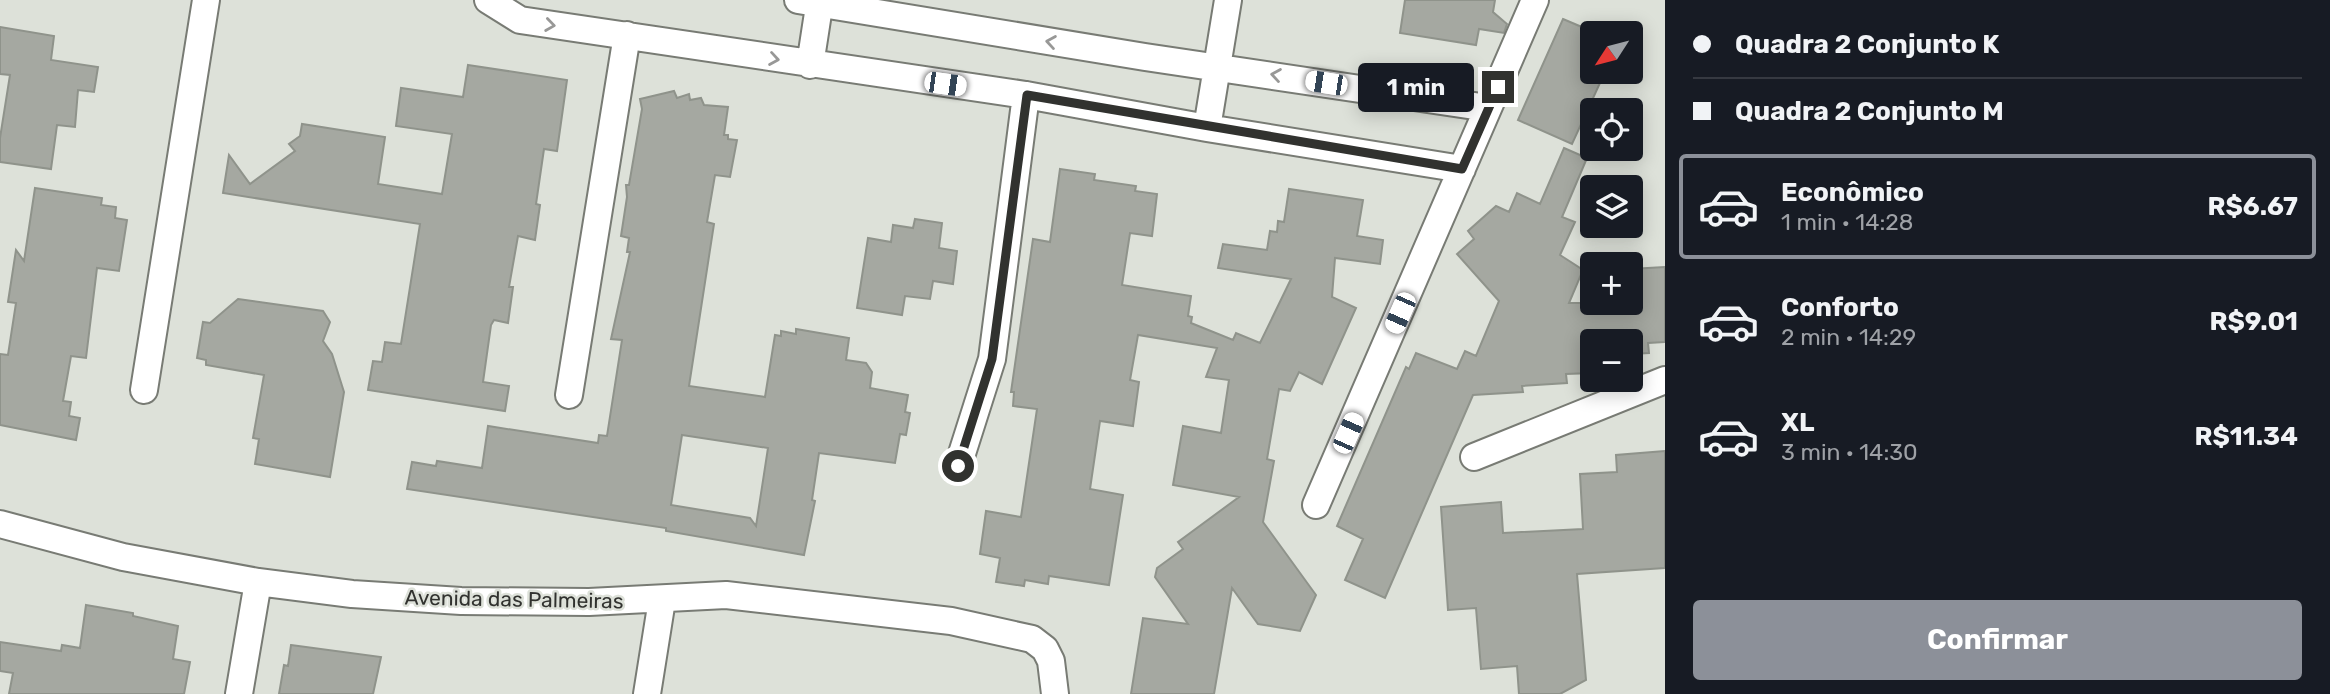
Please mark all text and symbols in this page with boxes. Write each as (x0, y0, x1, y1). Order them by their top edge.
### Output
one-way arrow (544, 17, 555, 32)
north arrow (1580, 21, 1643, 84)
map controls (1580, 21, 1643, 392)
text: Quadra 2 Conjunto K (1735, 29, 2000, 60)
one-way arrow (1045, 35, 1057, 50)
one-way arrow (769, 51, 780, 66)
callout: 1 min (1358, 62, 1474, 112)
one-way arrow (1270, 68, 1281, 83)
car (1304, 69, 1349, 97)
car (923, 71, 968, 97)
route end (1482, 71, 1514, 103)
text: 1 min (1387, 73, 1445, 101)
text: Quadra 2 Conjunto M (1735, 96, 2004, 127)
button: locate (1580, 98, 1643, 161)
button: layers (1580, 175, 1643, 238)
icon: car (1697, 175, 1760, 238)
text: Econômico (1781, 177, 1924, 208)
text: R$6.67 (2208, 191, 2298, 222)
text: 1 min · 14:28 (1781, 208, 1913, 236)
button: + (1580, 252, 1643, 315)
car (1382, 290, 1419, 336)
icon: car (1697, 290, 1760, 353)
text: Conforto (1781, 292, 1899, 323)
text: R$9.01 (2210, 306, 2298, 337)
text: 2 min · 14:29 (1781, 323, 1916, 351)
button: − (1580, 329, 1643, 392)
icon: car (1697, 405, 1760, 468)
text: XL (1781, 407, 1814, 438)
car (1330, 410, 1367, 456)
text: R$11.34 (2195, 421, 2298, 452)
text: 3 min · 14:30 (1781, 438, 1918, 466)
route start (942, 450, 974, 482)
street label: Avenida das Palmeiras (404, 585, 624, 613)
button: Confirmar (1693, 600, 2302, 680)

